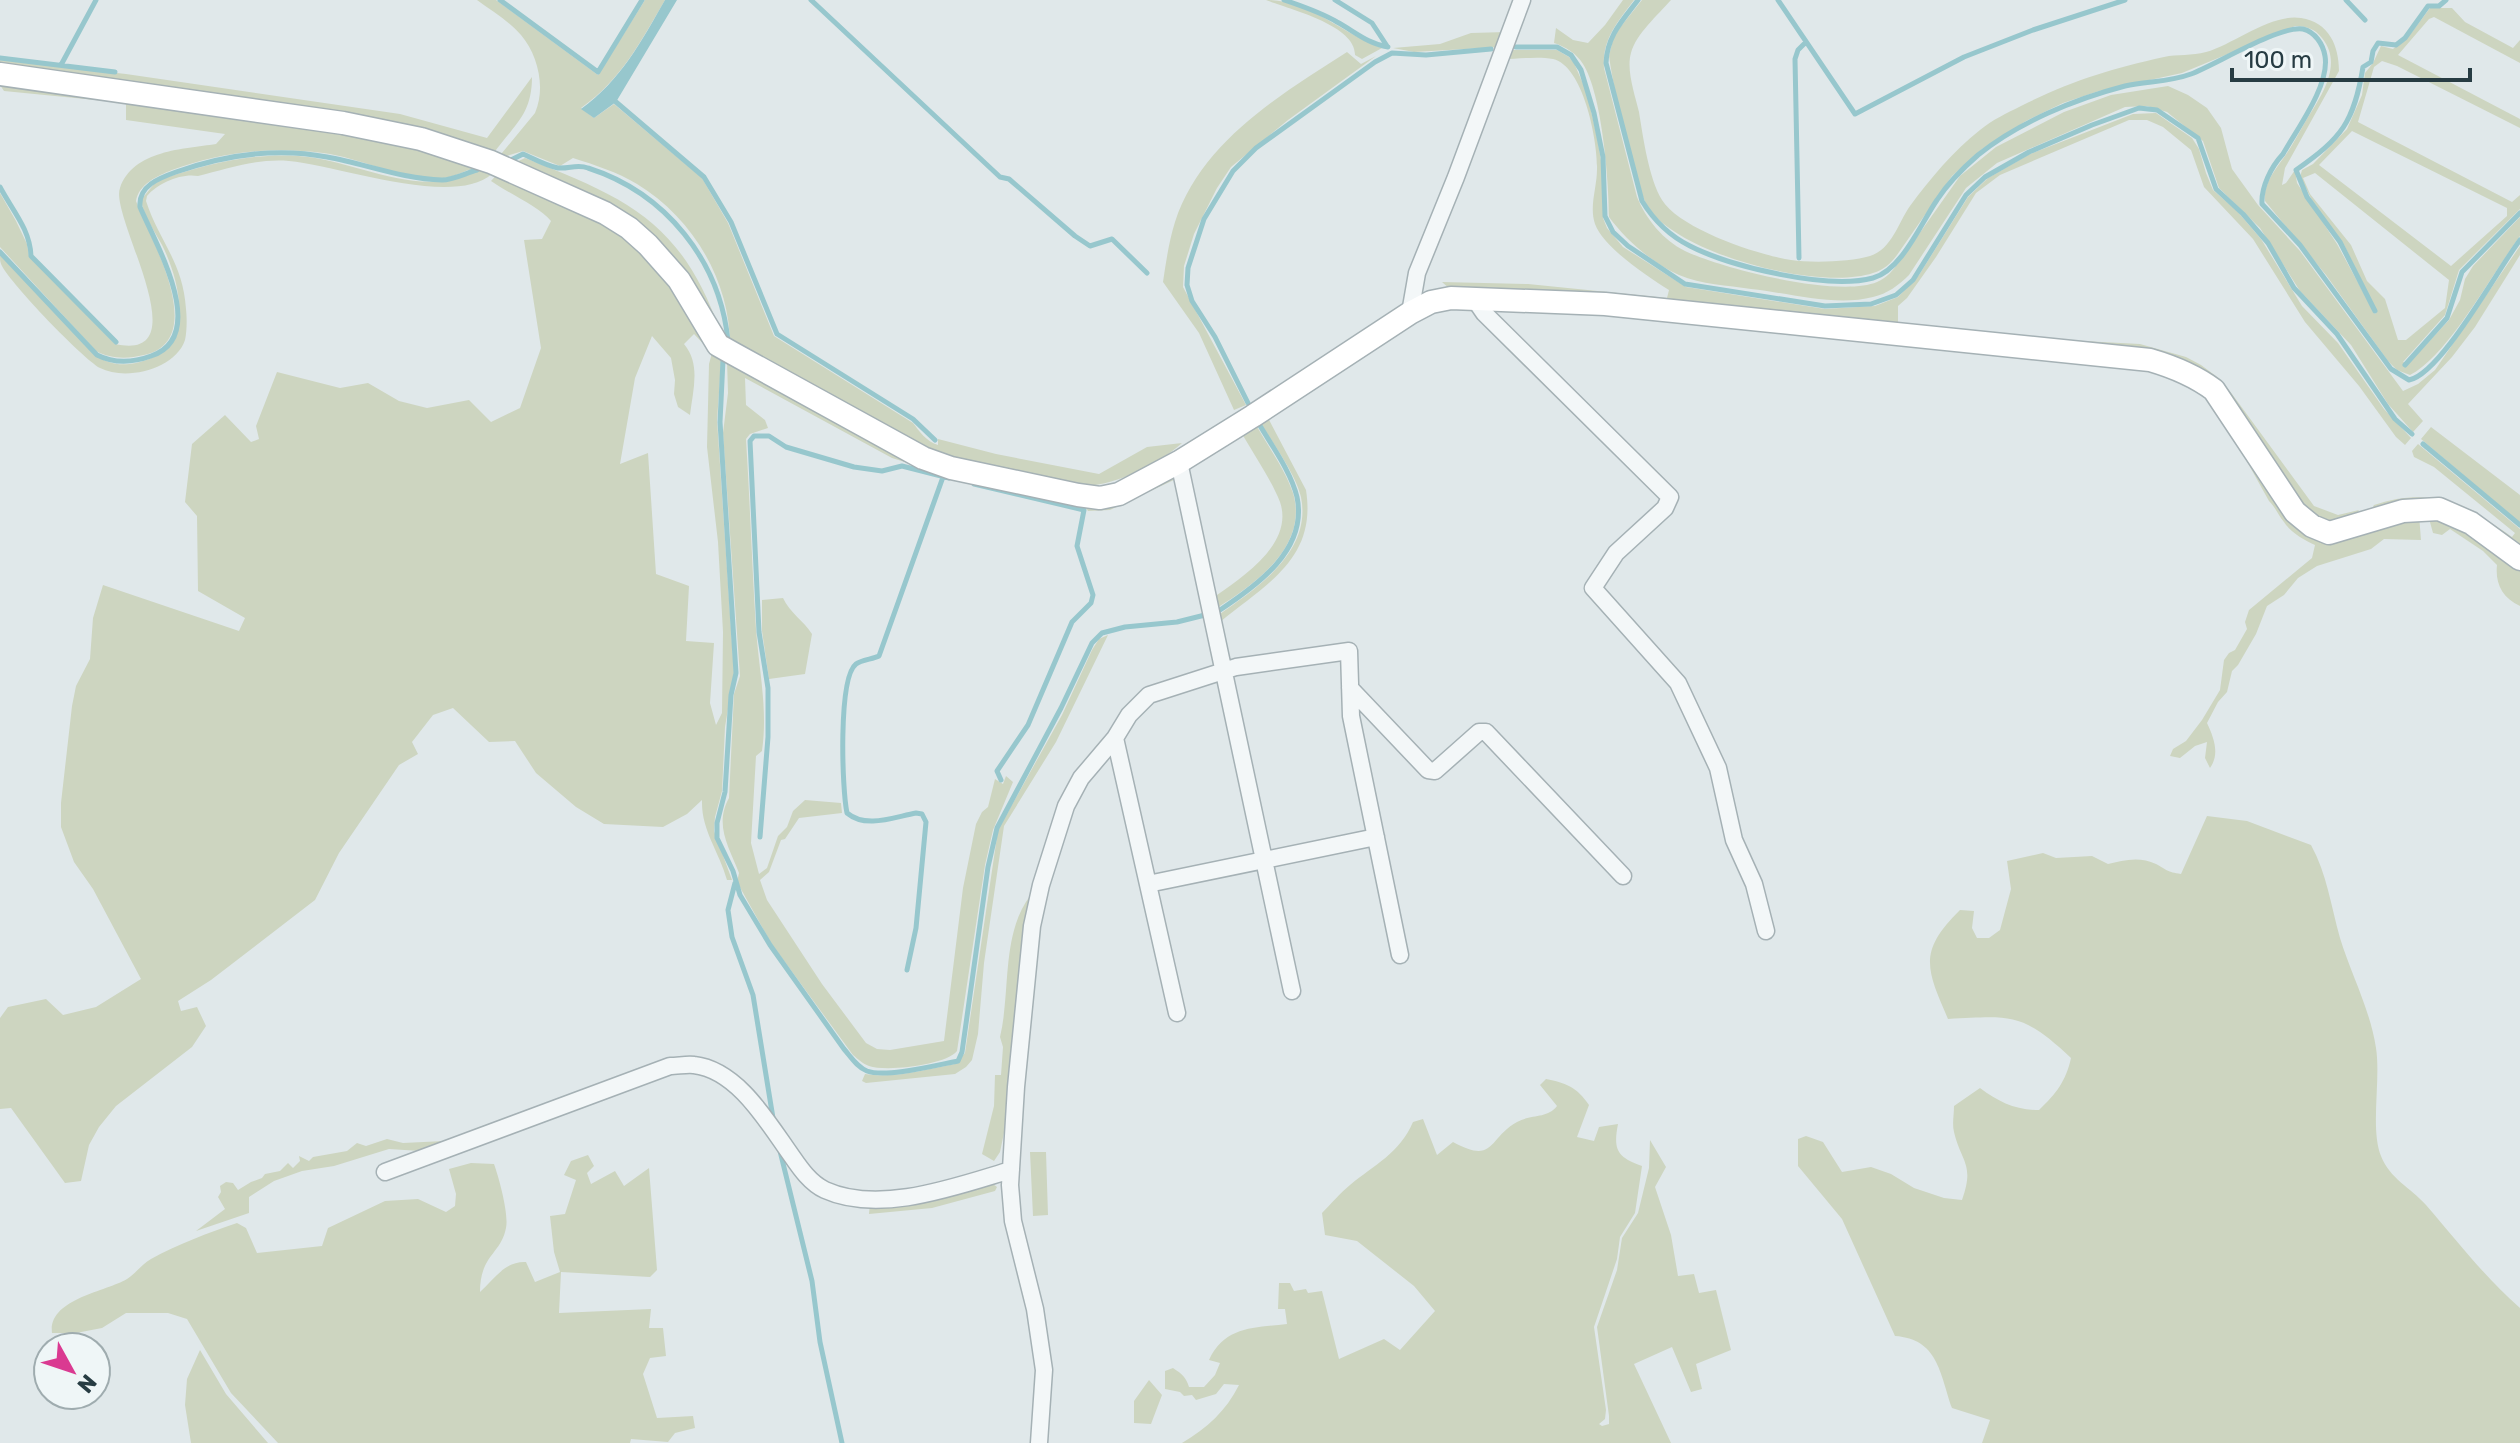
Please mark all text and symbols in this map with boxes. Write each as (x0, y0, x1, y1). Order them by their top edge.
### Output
scale bar (2232, 32, 2470, 82)
text: 100 m (2244, 46, 2312, 74)
north arrow (32, 1331, 112, 1411)
text: N (72, 1369, 102, 1398)

